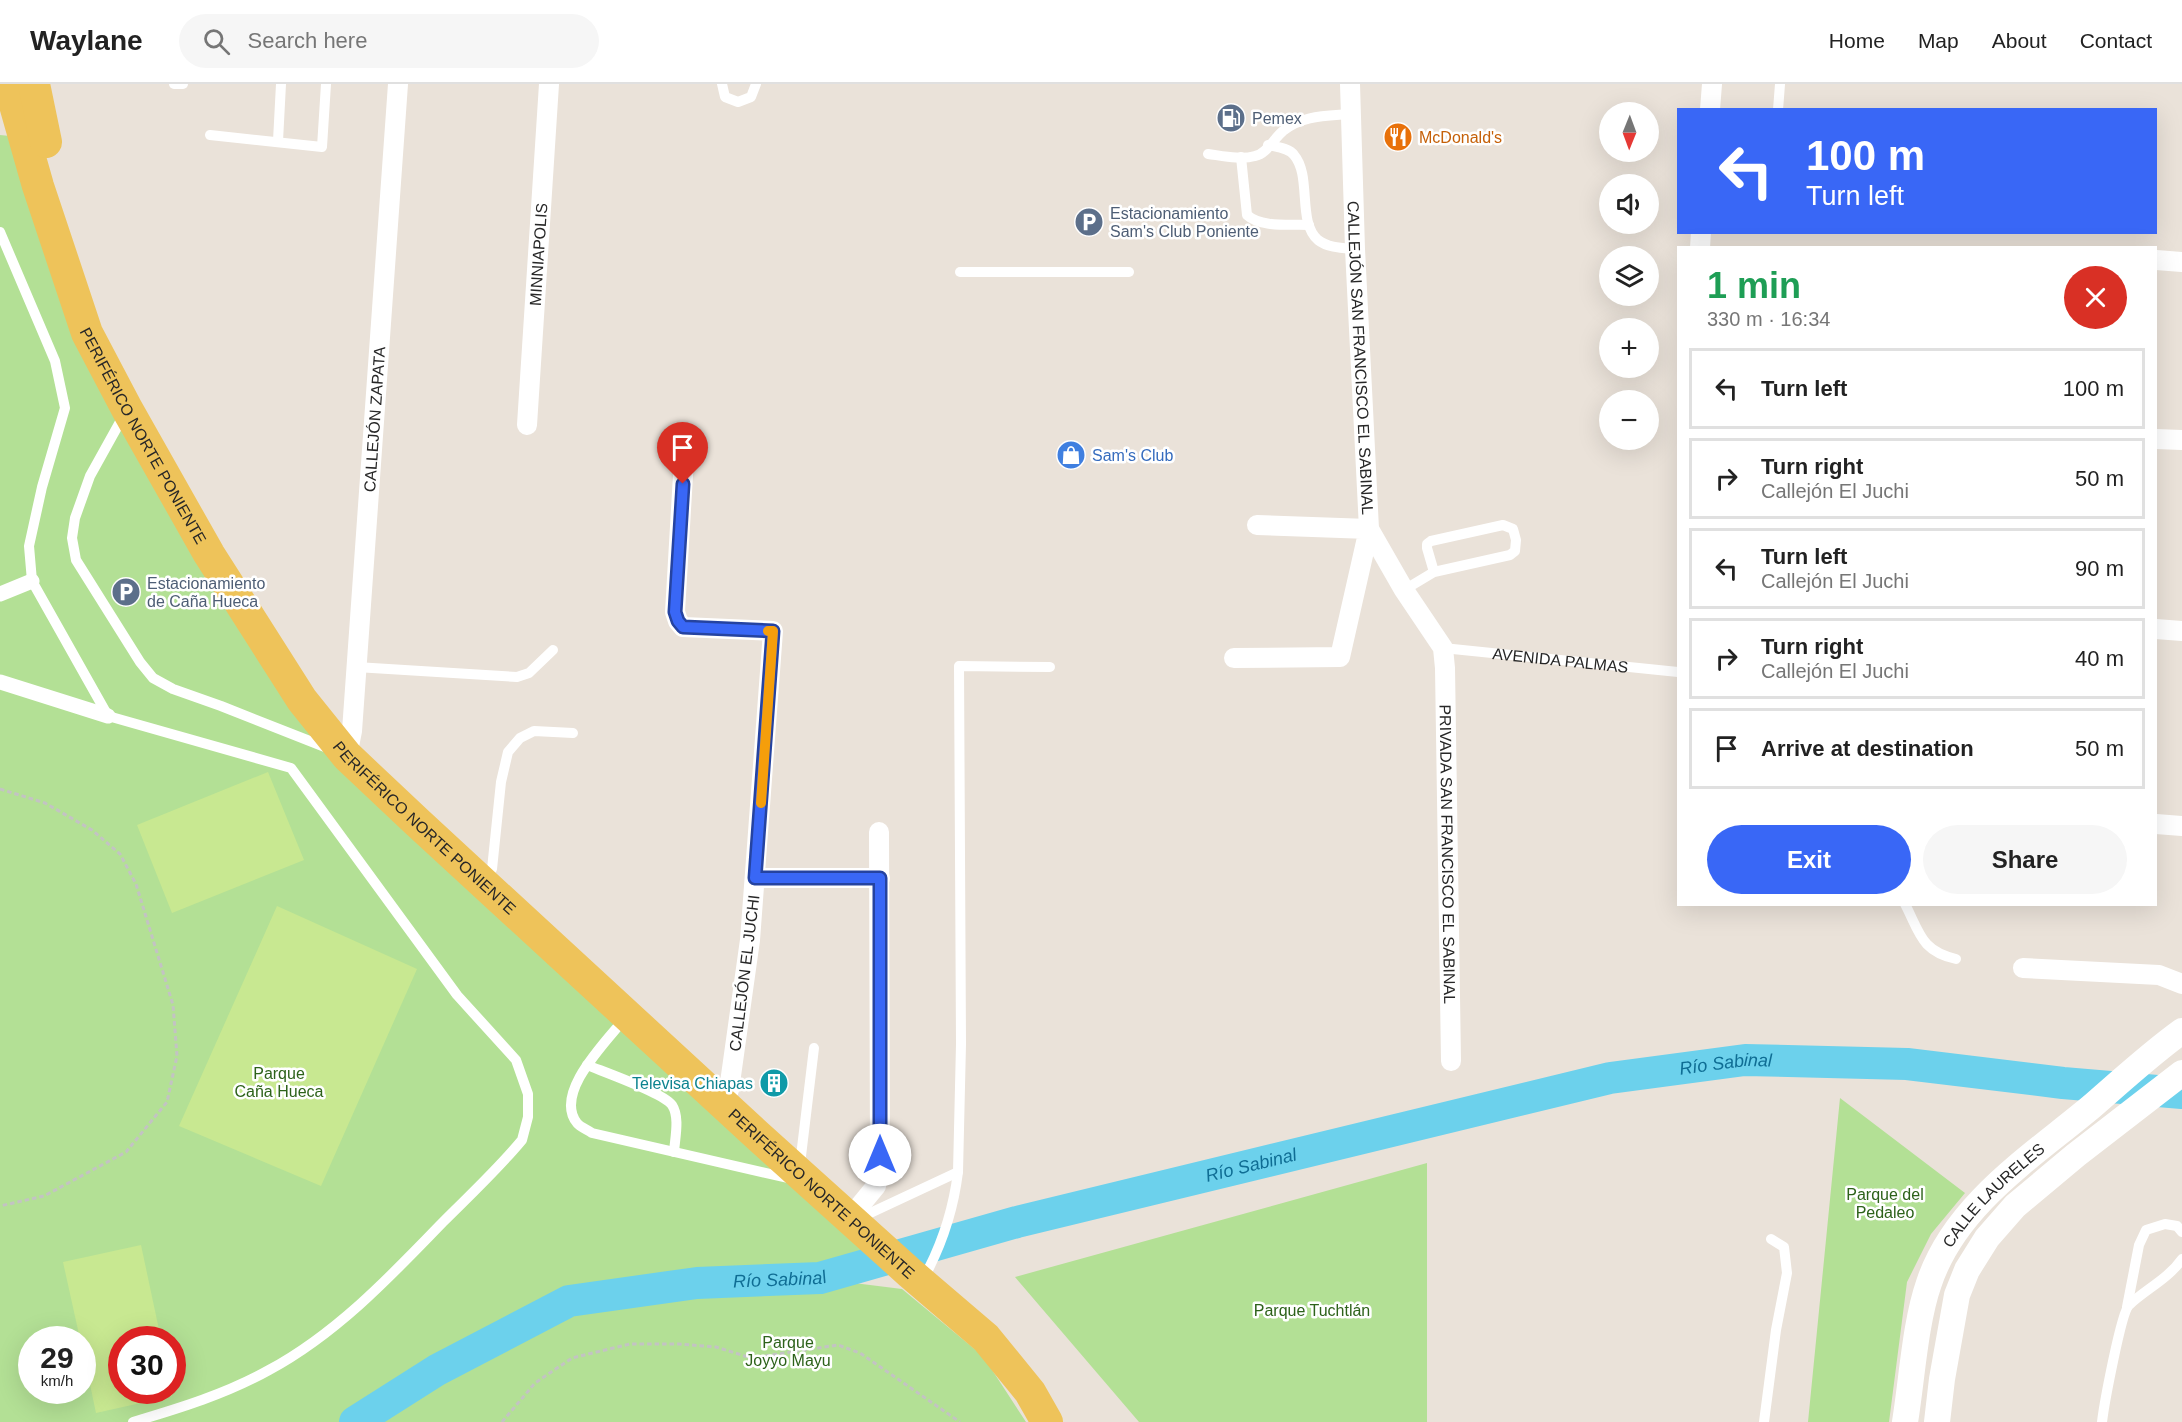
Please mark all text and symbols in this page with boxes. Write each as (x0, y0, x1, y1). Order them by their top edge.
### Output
search box (179, 14, 599, 68)
text: Waylane (30, 25, 143, 56)
icon: search (200, 25, 233, 58)
text: Search here (248, 28, 367, 53)
text: Home (1829, 29, 1885, 52)
text: Map (1918, 29, 1959, 52)
text: About (1992, 29, 2047, 52)
text: Contact (2080, 29, 2152, 52)
fuel station icon: Pemex (1215, 102, 1247, 134)
north arrow (1599, 102, 1659, 162)
map controls (1599, 102, 1659, 450)
place label: Pemex (1252, 110, 1302, 127)
restaurant icon: McDonald's (1382, 121, 1414, 153)
place label: McDonald's (1419, 129, 1502, 146)
icon: left (1707, 132, 1785, 210)
text: 100 m (1806, 132, 1925, 179)
button: sound (1599, 174, 1659, 234)
text: Turn left (1806, 181, 1904, 211)
street label: CALLEJÓN SAN FRANCISCO EL SABINAL (1345, 201, 1376, 515)
street label: MINNIAPOLIS (527, 202, 550, 306)
place label: Estacionamiento Sam's Club Poniente (1110, 205, 1259, 240)
parking icon: Estacionamiento Sam's Club Poniente (1073, 206, 1105, 238)
button: layers (1599, 246, 1659, 306)
text: 1 min (1707, 265, 1801, 306)
button: close (2064, 266, 2127, 329)
text: 330 m · 16:34 (1707, 308, 1830, 330)
button: + (1599, 318, 1659, 378)
street label: PERIFÉRICO NORTE PONIENTE (77, 325, 209, 547)
street label: CALLEJÓN ZAPATA (361, 346, 388, 493)
icon: left (1710, 372, 1743, 405)
text: Turn left (1761, 376, 1847, 401)
text: 100 m (2063, 376, 2124, 401)
button: − (1599, 390, 1659, 450)
pin (657, 422, 708, 484)
icon: arrive (666, 431, 699, 464)
shop icon: Sam's Club (1055, 439, 1087, 471)
place label: Sam's Club (1092, 447, 1173, 464)
text: Turn right (1761, 454, 1863, 479)
icon: right (1710, 462, 1743, 495)
text: 50 m (2075, 466, 2124, 491)
text: Callejón El Juchi (1761, 480, 1909, 502)
text: Turn left (1761, 544, 1847, 569)
icon: left (1710, 552, 1743, 585)
text: 90 m (2075, 556, 2124, 581)
text: Callejón El Juchi (1761, 570, 1909, 592)
place label: Estacionamiento de Caña Hueca (147, 575, 265, 610)
parking icon: Estacionamiento de Caña Hueca (110, 576, 142, 608)
text: Turn right (1761, 634, 1863, 659)
icon: right (1710, 642, 1743, 675)
street label: AVENIDA PALMAS (1492, 645, 1629, 676)
text: 40 m (2075, 646, 2124, 671)
text: Callejón El Juchi (1761, 660, 1909, 682)
street label: PRIVADA SAN FRANCISCO EL SABINAL (1437, 704, 1458, 1004)
icon: arrive (1710, 732, 1743, 765)
text: Arrive at destination (1761, 736, 1974, 761)
text: 50 m (2075, 736, 2124, 761)
street label: PERIFÉRICO NORTE PONIENTE (330, 738, 519, 918)
button: Exit (1707, 825, 1911, 894)
button: Share (1923, 825, 2127, 894)
street label: CALLEJÓN EL JUCHI (725, 894, 763, 1052)
water label: Río Sabinal (1678, 1050, 1773, 1079)
park label: Parque Caña Hueca (235, 1065, 324, 1100)
building icon: Televisa Chiapas (758, 1067, 790, 1099)
place label: Televisa Chiapas (632, 1075, 753, 1092)
street label: PERIFÉRICO NORTE PONIENTE (725, 1106, 918, 1282)
position arrow (848, 1123, 912, 1187)
street label: CALLE LAURELES (1940, 1140, 2048, 1250)
water label: Río Sabinal (1203, 1144, 1300, 1186)
park label: Parque del Pedaleo (1846, 1186, 1924, 1221)
water label: Río Sabinal (733, 1266, 830, 1292)
park label: Parque Tuchtlán (1254, 1302, 1370, 1319)
speed limit sign: 30 (108, 1326, 186, 1404)
park label: Parque Joyyo Mayu (745, 1334, 831, 1369)
text: 29 (40, 1341, 74, 1374)
text: km/h (41, 1372, 73, 1389)

